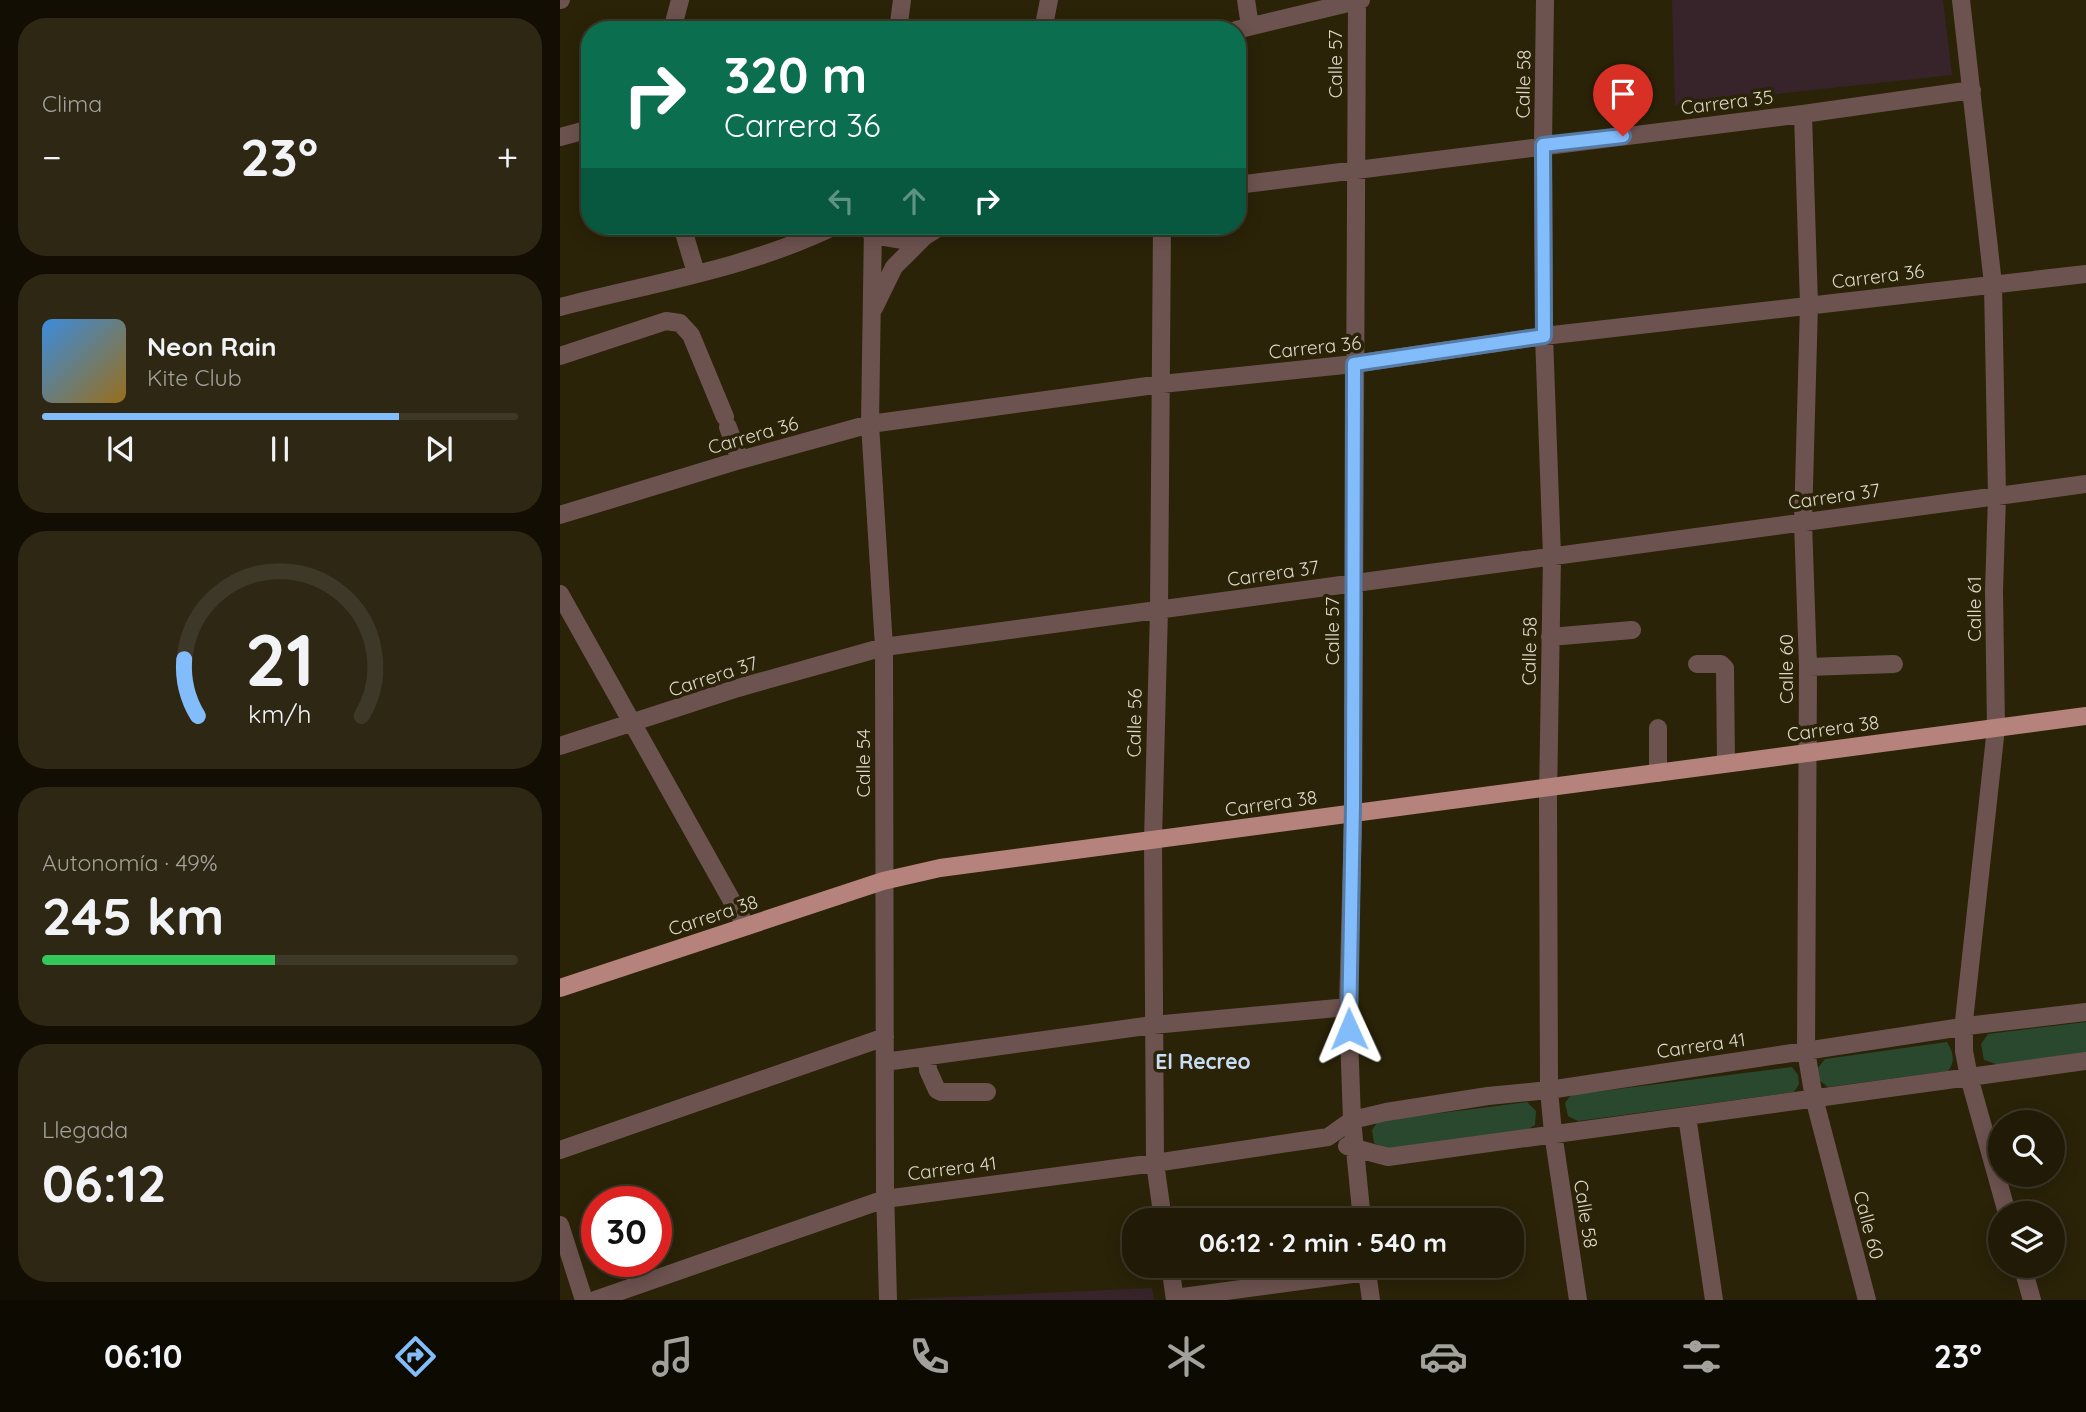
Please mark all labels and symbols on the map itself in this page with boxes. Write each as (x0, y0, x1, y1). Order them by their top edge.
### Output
street label: Calle 57 (1323, 30, 1347, 98)
street label: Calle 58 (1510, 49, 1536, 119)
pin (1593, 64, 1653, 136)
street label: Carrera 35 (1679, 84, 1775, 120)
street label: Carrera 36 (1830, 258, 1926, 294)
street label: Carrera 36 (1268, 330, 1362, 364)
street label: Carrera 36 (705, 411, 801, 459)
street label: Carrera 37 (1787, 478, 1882, 514)
street label: Carrera 37 (1226, 555, 1321, 591)
street label: Calle 61 (1962, 576, 1986, 642)
street label: Calle 57 (1320, 597, 1344, 665)
street label: Calle 58 (1516, 616, 1542, 686)
street label: Calle 60 (1774, 634, 1798, 704)
street label: Carrera 37 (665, 650, 761, 702)
street label: Calle 56 (1121, 688, 1147, 758)
street label: Carrera 38 (1785, 710, 1881, 746)
street label: Calle 54 (851, 729, 875, 797)
street label: Carrera 38 (1223, 785, 1319, 821)
street label: Carrera 38 (665, 889, 761, 941)
position arrow (1312, 992, 1386, 1066)
street label: Carrera 41 (1655, 1027, 1747, 1063)
district label: El Recreo (1155, 1048, 1251, 1074)
street label: Carrera 41 (906, 1151, 998, 1185)
street label: Calle 58 (1569, 1178, 1603, 1250)
speed limit sign: 30 (581, 1186, 672, 1277)
street label: Calle 60 (1848, 1188, 1890, 1262)

